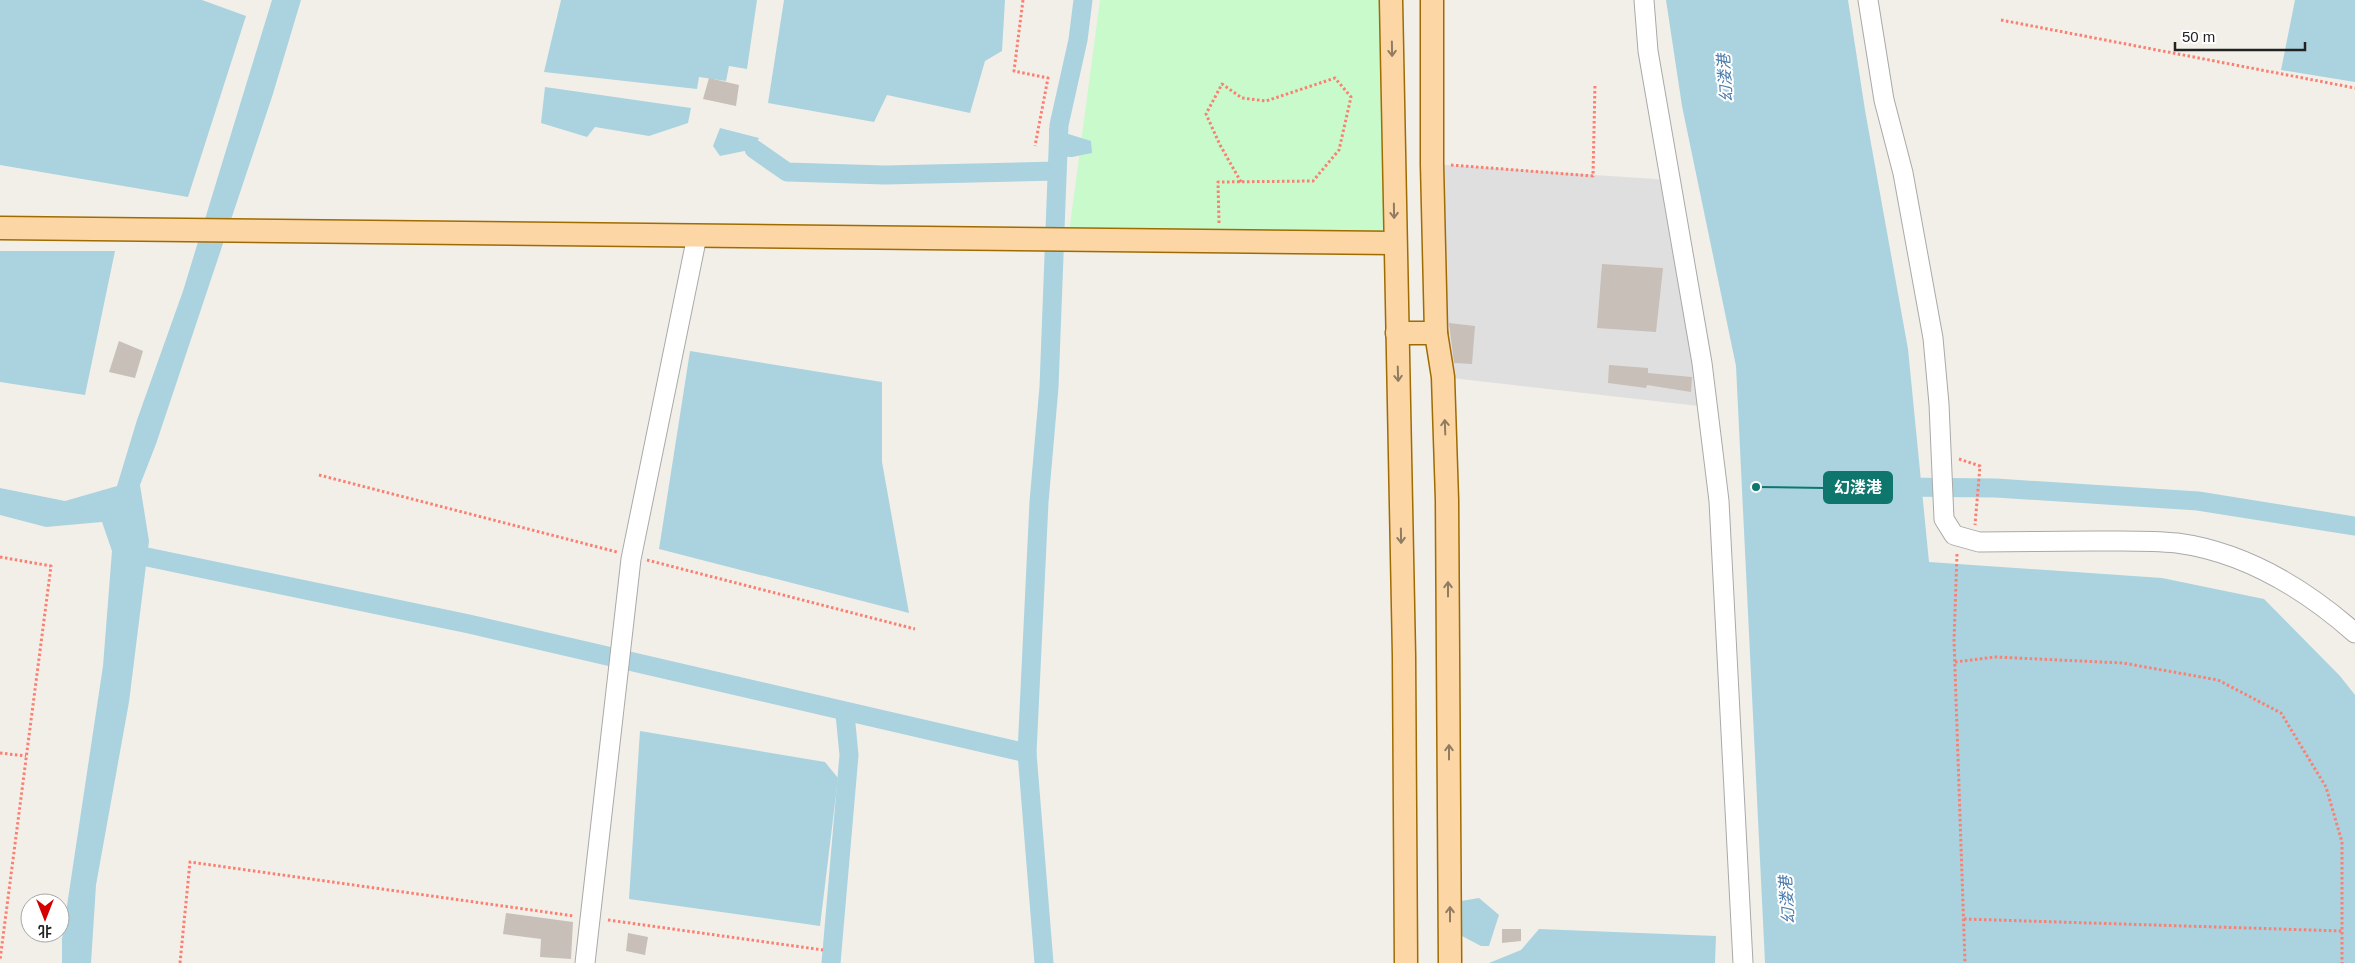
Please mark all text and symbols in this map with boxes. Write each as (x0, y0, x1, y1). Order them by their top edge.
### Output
scale bar (2175, 20, 2305, 52)
text: 50 m (2182, 28, 2215, 45)
one-way arrow (1387, 40, 1397, 56)
water label: 幻溇港 (1715, 51, 1735, 103)
one-way arrow (1389, 202, 1399, 219)
one-way arrow (1393, 365, 1402, 381)
one-way arrow (1440, 419, 1449, 435)
callout: 幻溇港 (1824, 472, 1892, 503)
text: 幻溇港 (1834, 479, 1882, 496)
one-way arrow (1397, 528, 1406, 544)
one-way arrow (1443, 582, 1453, 598)
one-way arrow (1444, 744, 1454, 760)
water label: 幻溇港 (1777, 873, 1797, 925)
north arrow (20, 893, 70, 943)
one-way arrow (1445, 907, 1455, 923)
text: 北 (38, 923, 52, 939)

